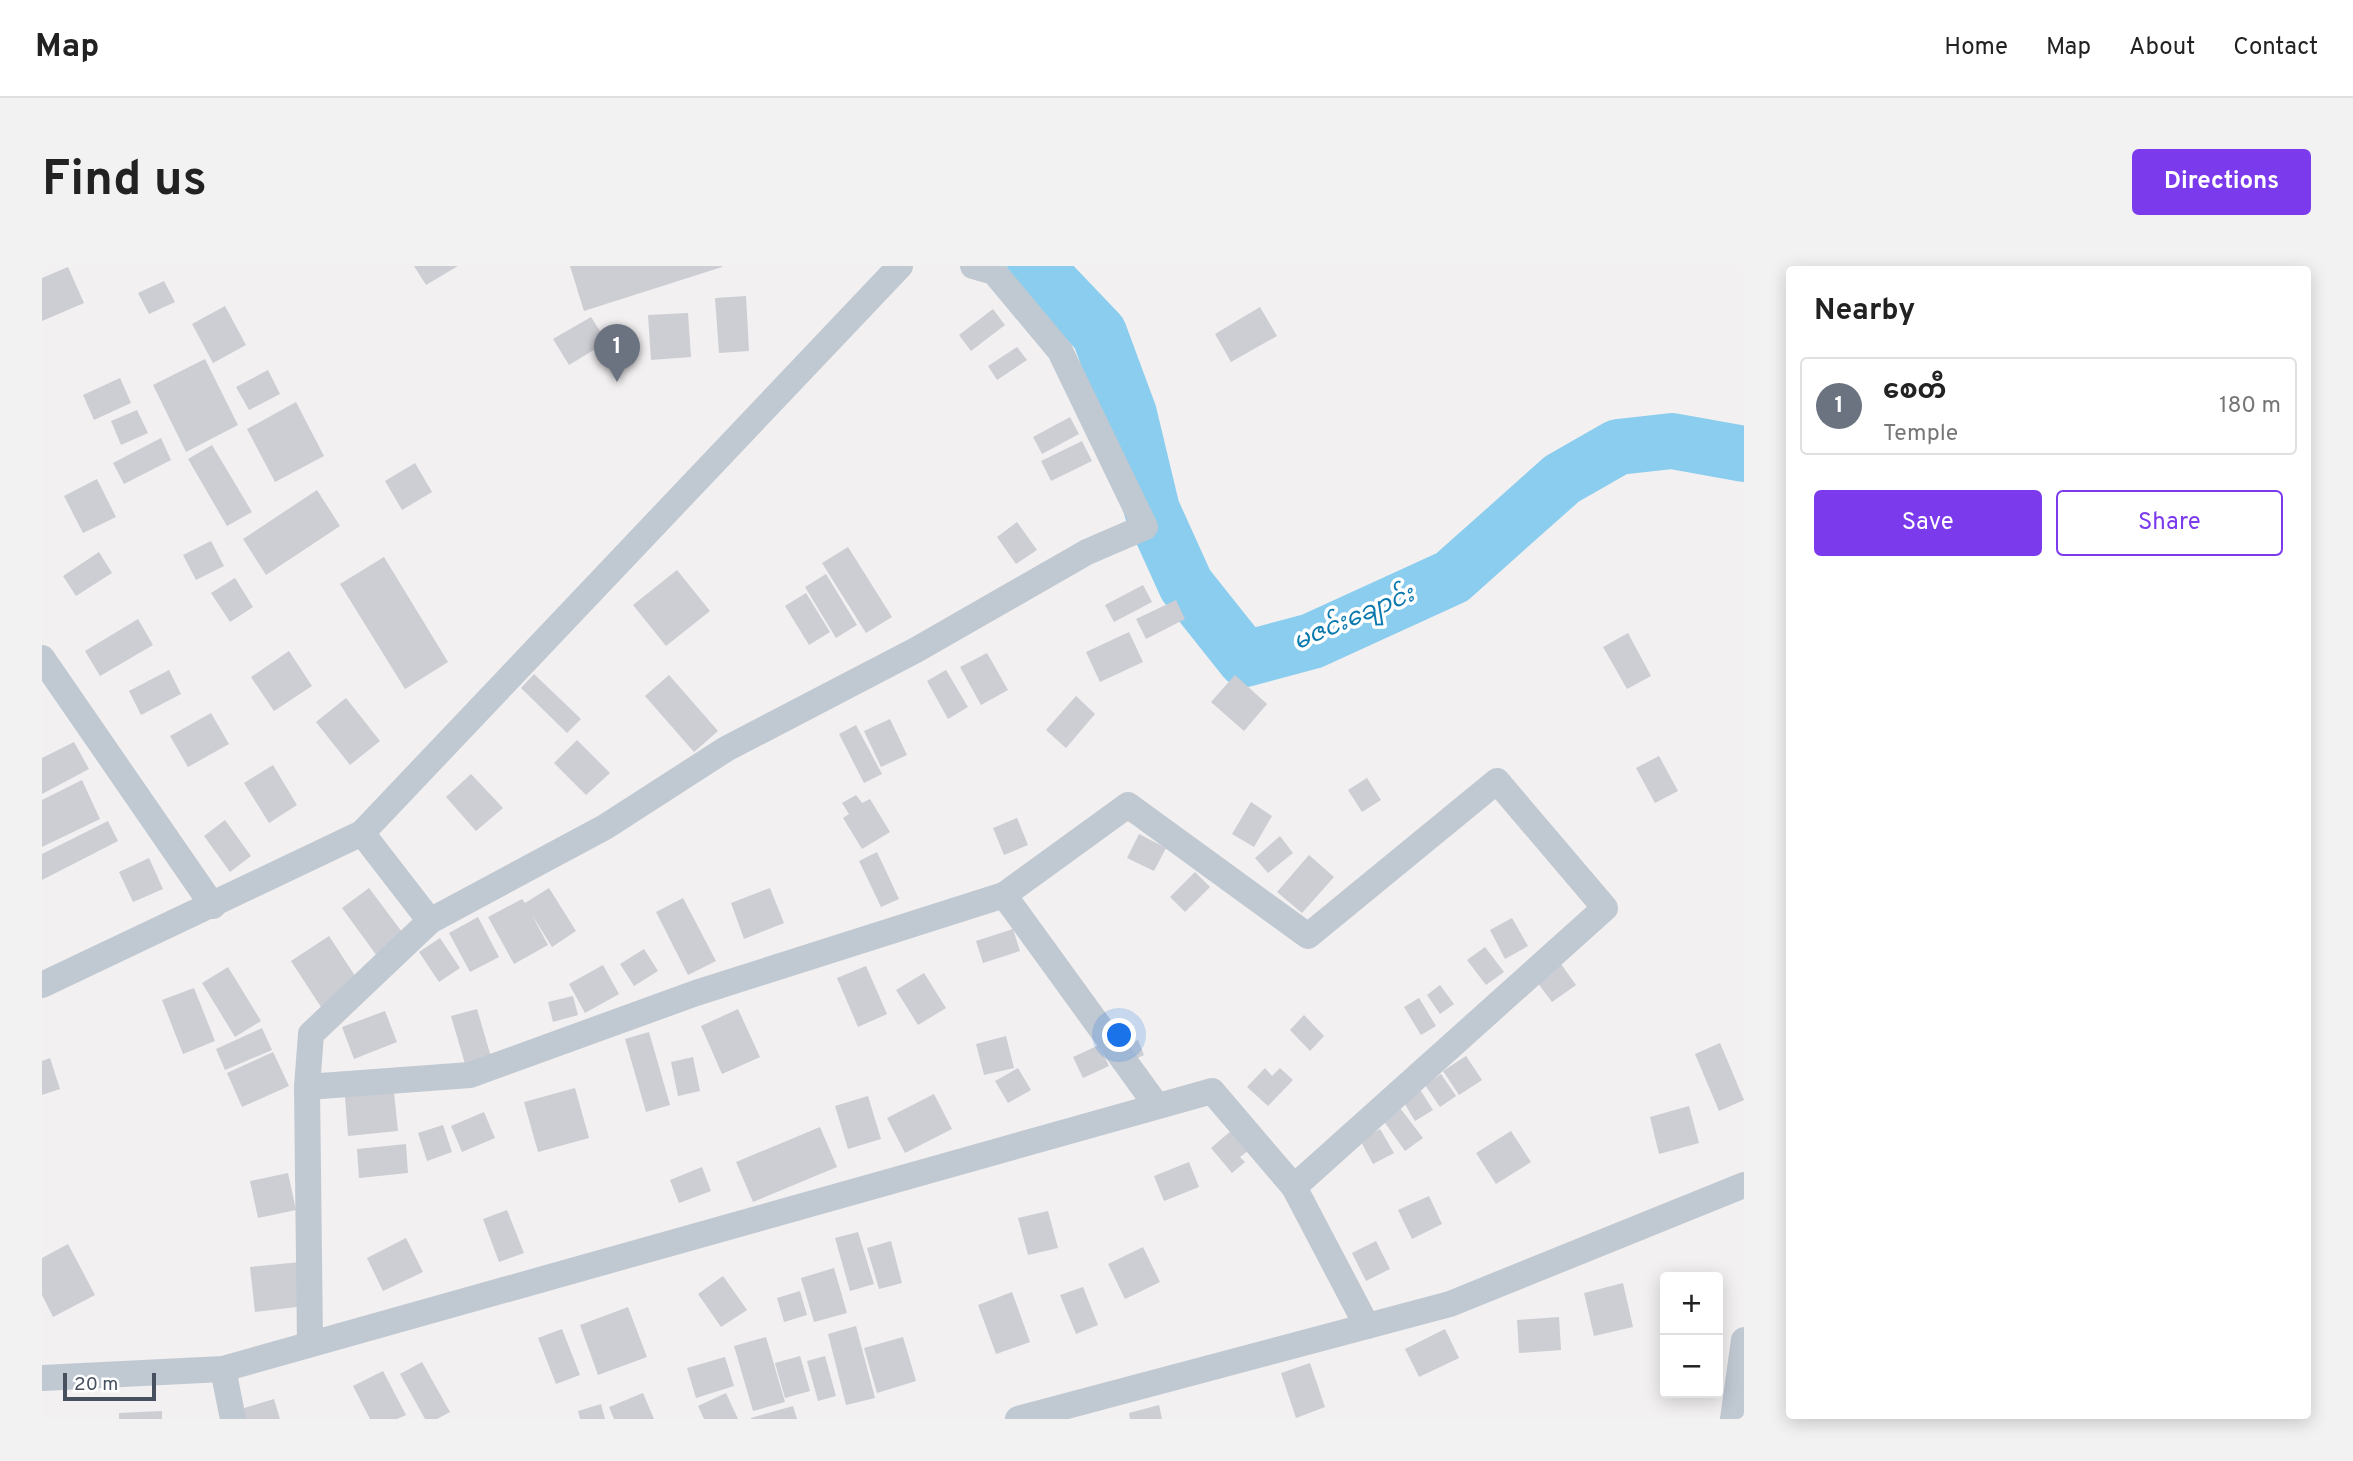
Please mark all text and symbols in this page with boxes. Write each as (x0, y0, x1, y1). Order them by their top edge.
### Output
text: Map (35, 27, 99, 69)
text: Home (1944, 33, 2008, 63)
text: Map (2046, 33, 2091, 63)
text: About (2129, 33, 2195, 63)
text: Contact (2233, 33, 2318, 63)
button: Directions (2132, 149, 2311, 215)
text: Find us (42, 151, 207, 213)
text: Nearby (1814, 293, 1915, 330)
pin: 1 (594, 324, 640, 382)
text: စေတီ (1883, 375, 1946, 408)
text: 1 (1834, 392, 1844, 421)
text: 180 m (2219, 392, 2281, 421)
text: Temple (1883, 420, 1958, 449)
button: Save (1814, 490, 2042, 556)
button: Share (2056, 490, 2283, 556)
water label: မဇင်းချောင်း (1287, 576, 1422, 661)
your location (1102, 1018, 1136, 1052)
map controls (1660, 1272, 1723, 1398)
button: + (1660, 1272, 1723, 1335)
button: − (1660, 1335, 1723, 1398)
scale bar (63, 1370, 156, 1402)
text: 20 m (74, 1373, 118, 1397)

